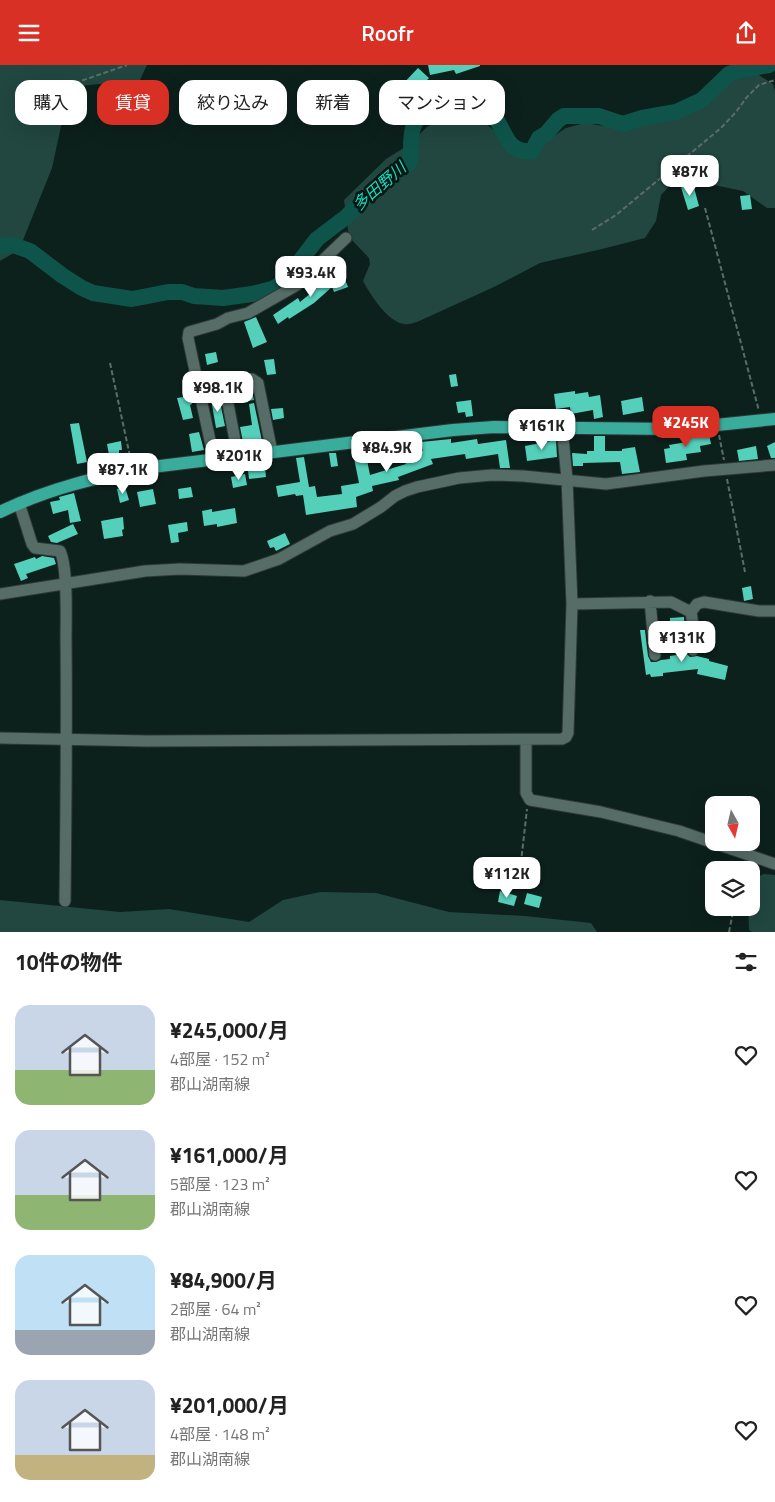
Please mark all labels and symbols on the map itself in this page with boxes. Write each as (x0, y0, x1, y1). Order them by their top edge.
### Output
water label: 多田野川 (347, 155, 413, 216)
pin: ¥87K (660, 155, 720, 197)
pin: ¥93.4K (270, 255, 352, 298)
pin: ¥98.1K (177, 371, 259, 413)
pin: ¥245K (651, 405, 721, 448)
pin: ¥161K (507, 409, 577, 451)
pin: ¥84.9K (346, 431, 428, 473)
pin: ¥201K (204, 439, 274, 481)
pin: ¥87.1K (82, 453, 164, 495)
pin: ¥131K (647, 621, 717, 663)
north arrow (705, 796, 760, 851)
pin: ¥112K (472, 857, 542, 899)

